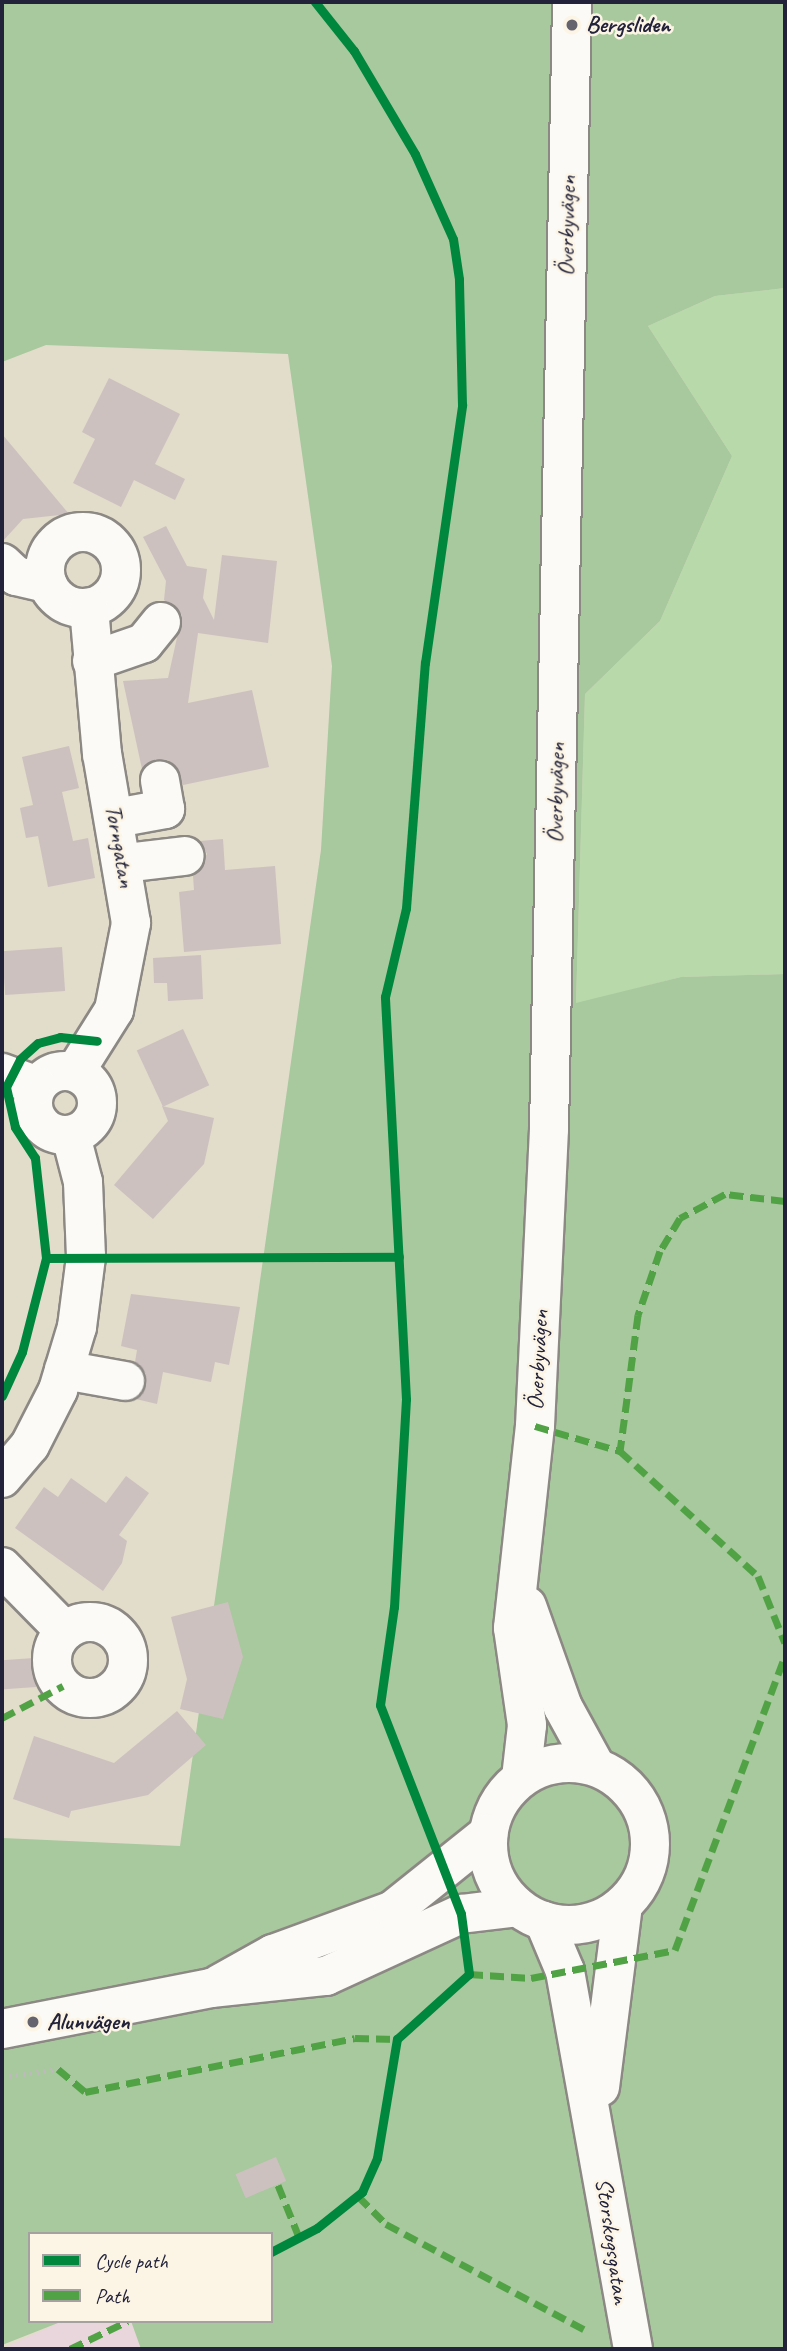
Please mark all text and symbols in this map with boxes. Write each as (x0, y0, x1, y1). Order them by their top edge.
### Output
place label: Bergsliden (586, 11, 670, 39)
marker: Bergsliden (564, 17, 580, 33)
street label: Överbyvägen (552, 176, 582, 276)
street label: Överbyvägen (541, 743, 571, 843)
street label: Torngatan (99, 802, 141, 890)
street label: Överbyvägen (521, 1309, 555, 1411)
place label: Alunvägen (47, 2008, 130, 2036)
marker: Alunvägen (25, 2014, 41, 2030)
street label: Storskogsgatan (589, 2176, 635, 2306)
legend (28, 2232, 273, 2323)
text: Cycle path (95, 2248, 168, 2274)
text: Path (95, 2283, 130, 2309)

